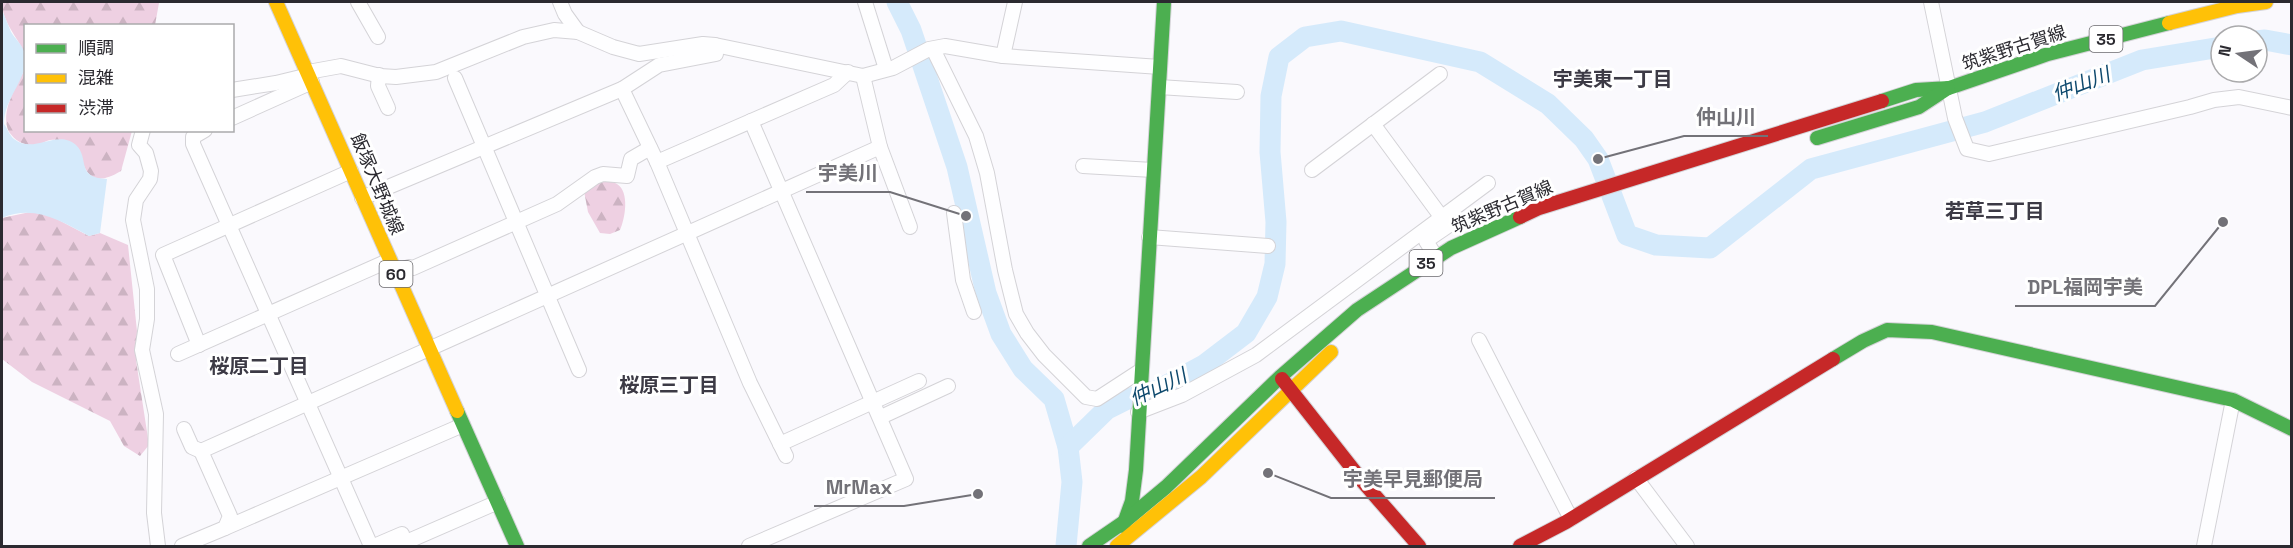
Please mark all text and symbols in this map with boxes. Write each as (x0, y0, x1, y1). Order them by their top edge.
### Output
street label: 筑紫野古賀線 (1959, 20, 2069, 75)
legend (24, 24, 234, 132)
north arrow (2209, 24, 2269, 84)
road number: 35 (2090, 26, 2122, 52)
text: 順調 (78, 36, 114, 59)
text: N (2213, 43, 2236, 58)
water label: 仲山川 (2048, 60, 2116, 107)
text: 混雑 (78, 66, 114, 89)
district label: 宇美東一丁目 (1553, 66, 1673, 92)
text: 渋滞 (78, 96, 114, 119)
callout: 仲山川 (1684, 98, 1768, 136)
text: 仲山川 (1696, 104, 1756, 130)
street label: 飯塚大野城線 (346, 130, 409, 238)
callout: 宇美川 (806, 154, 890, 192)
text: 宇美川 (818, 160, 878, 186)
street label: 筑紫野古賀線 (1448, 175, 1556, 238)
district label: 若草三丁目 (1945, 198, 2045, 224)
road number: 35 (1410, 250, 1442, 276)
road number: 60 (380, 261, 412, 287)
callout: DPL福岡宇美 (2015, 268, 2155, 306)
text: DPL福岡宇美 (2027, 274, 2143, 300)
district label: 桜原二丁目 (209, 353, 309, 379)
water label: 仲山川 (1125, 362, 1192, 411)
district label: 桜原三丁目 (619, 372, 719, 398)
callout: 宇美早見郵便局 (1331, 460, 1495, 498)
text: 宇美早見郵便局 (1343, 466, 1483, 492)
callout: MrMax (814, 468, 904, 506)
text: MrMax (826, 474, 892, 500)

